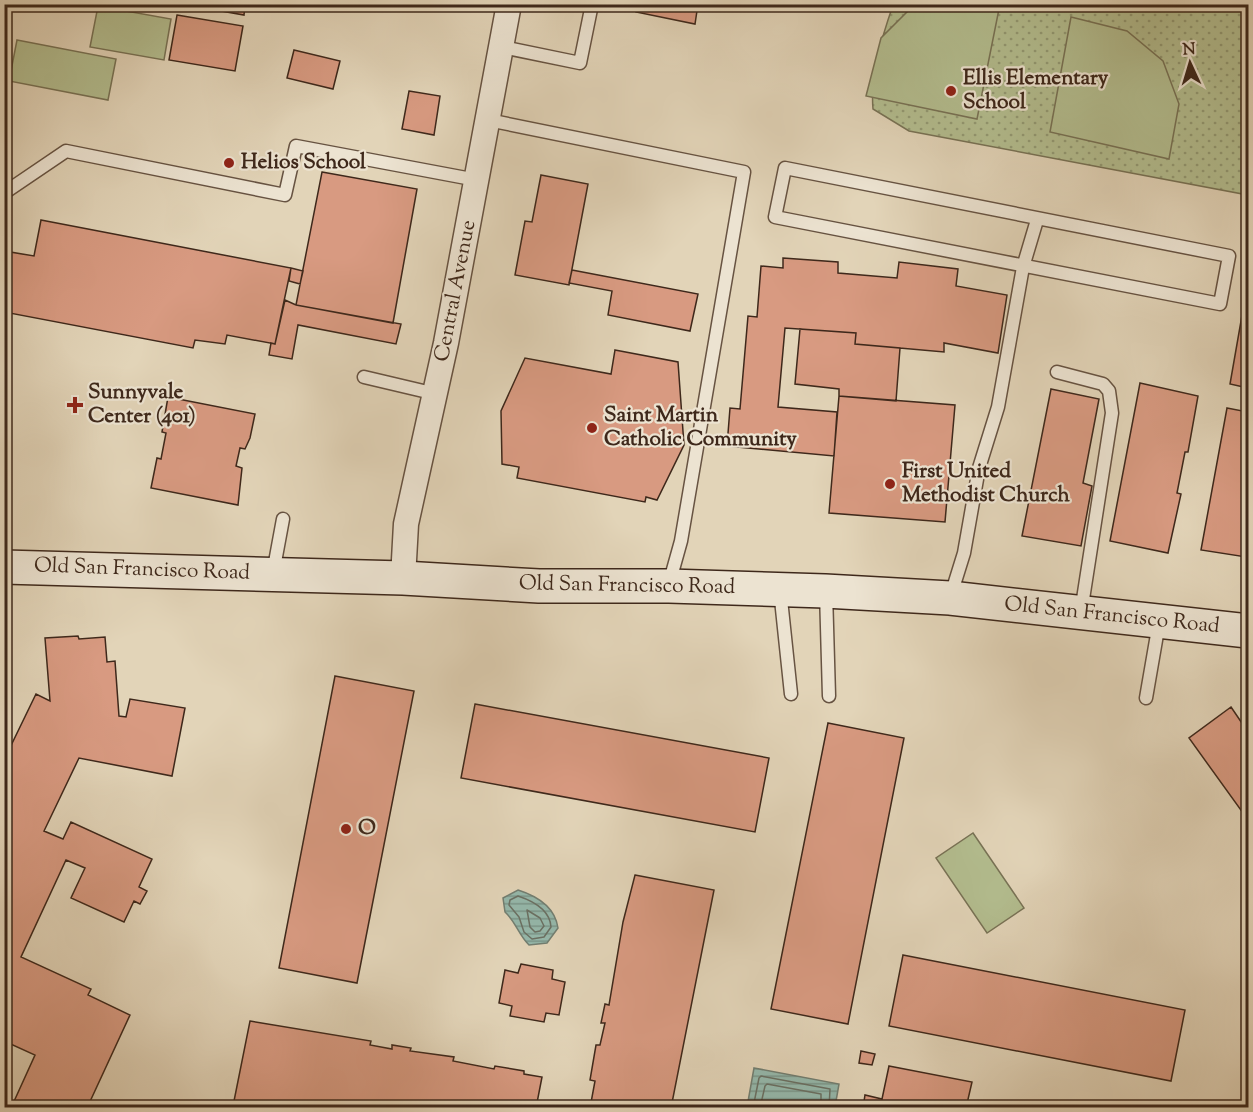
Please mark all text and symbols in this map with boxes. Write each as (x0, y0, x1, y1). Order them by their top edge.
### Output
north arrow (1160, 33, 1220, 93)
text: N (1182, 39, 1197, 62)
place label: Ellis Elementary School (963, 64, 1109, 118)
marker: Ellis Elementary School (944, 84, 958, 98)
place label: Helios School (241, 148, 366, 178)
marker: Helios School (222, 156, 236, 170)
street label: Central Avenue (428, 218, 484, 364)
place label: Sunnyvale Center (401) (88, 378, 196, 432)
marker: Sunnyvale Center (401) (66, 396, 84, 414)
place label: Saint Martin Catholic Community (604, 401, 797, 455)
marker: Saint Martin Catholic Community (585, 421, 599, 435)
place label: First United Methodist Church (902, 457, 1071, 511)
marker: First United Methodist Church (883, 477, 897, 491)
street label: Old San Francisco Road (33, 551, 251, 589)
street label: Old San Francisco Road (519, 569, 736, 603)
street label: Old San Francisco Road (1003, 590, 1221, 642)
place label: O (358, 814, 376, 844)
marker: O (339, 822, 353, 836)

